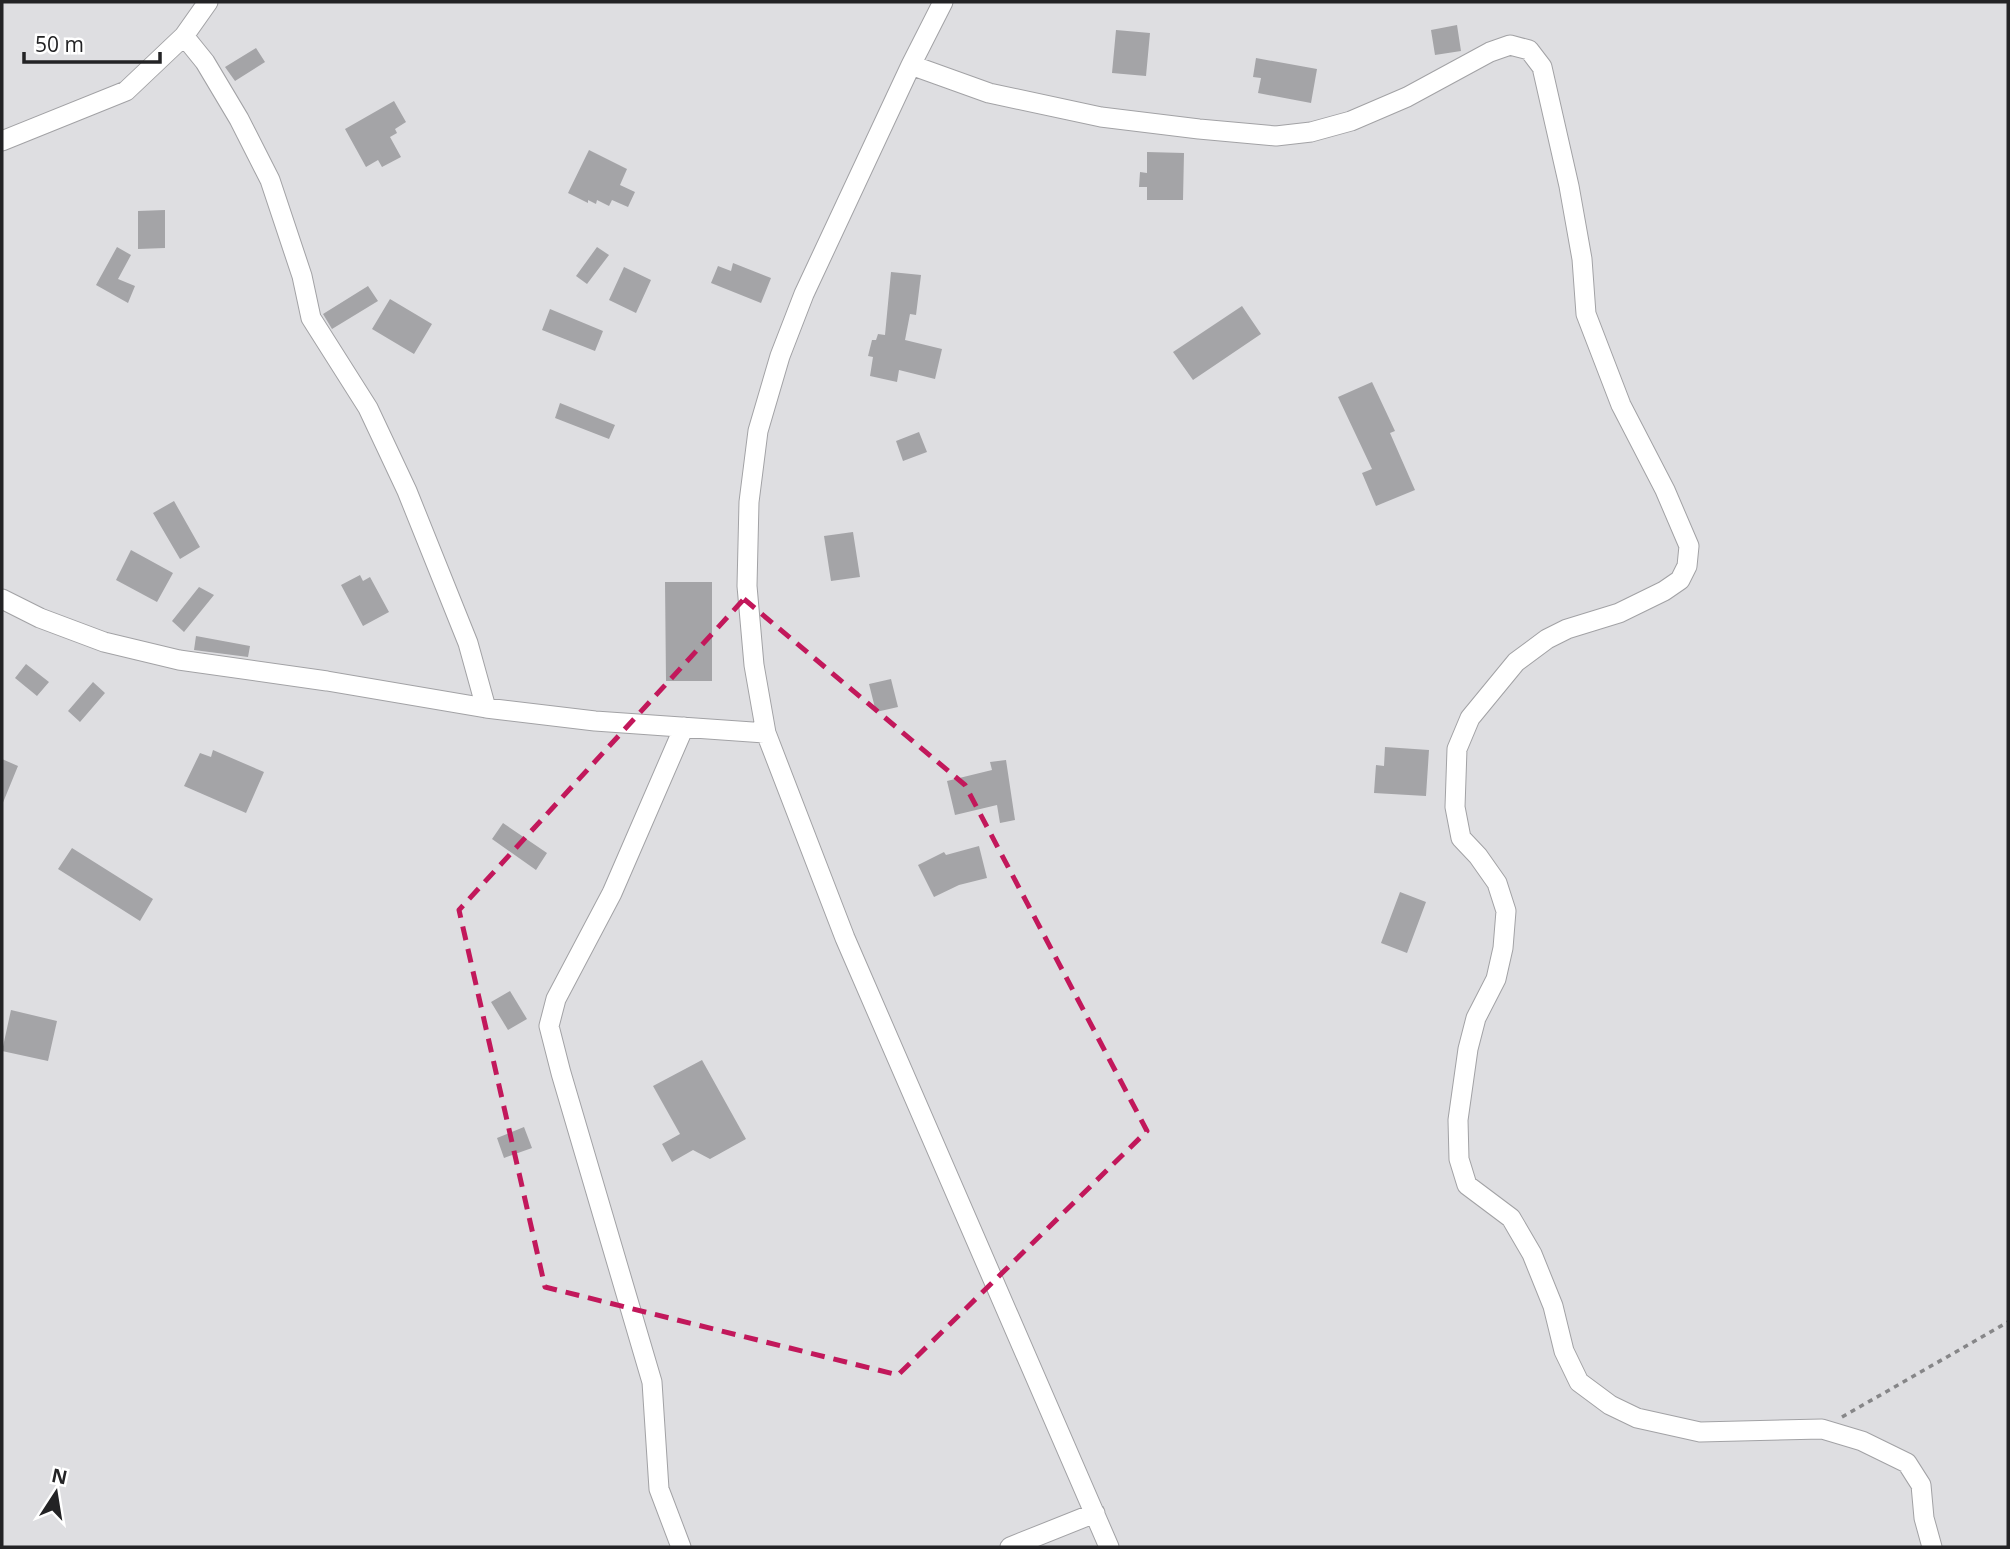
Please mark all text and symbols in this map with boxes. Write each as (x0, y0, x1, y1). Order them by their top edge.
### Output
scale bar (24, 21, 161, 65)
text: 50 m (35, 30, 84, 58)
north arrow (21, 1458, 91, 1528)
text: N (49, 1462, 70, 1491)

